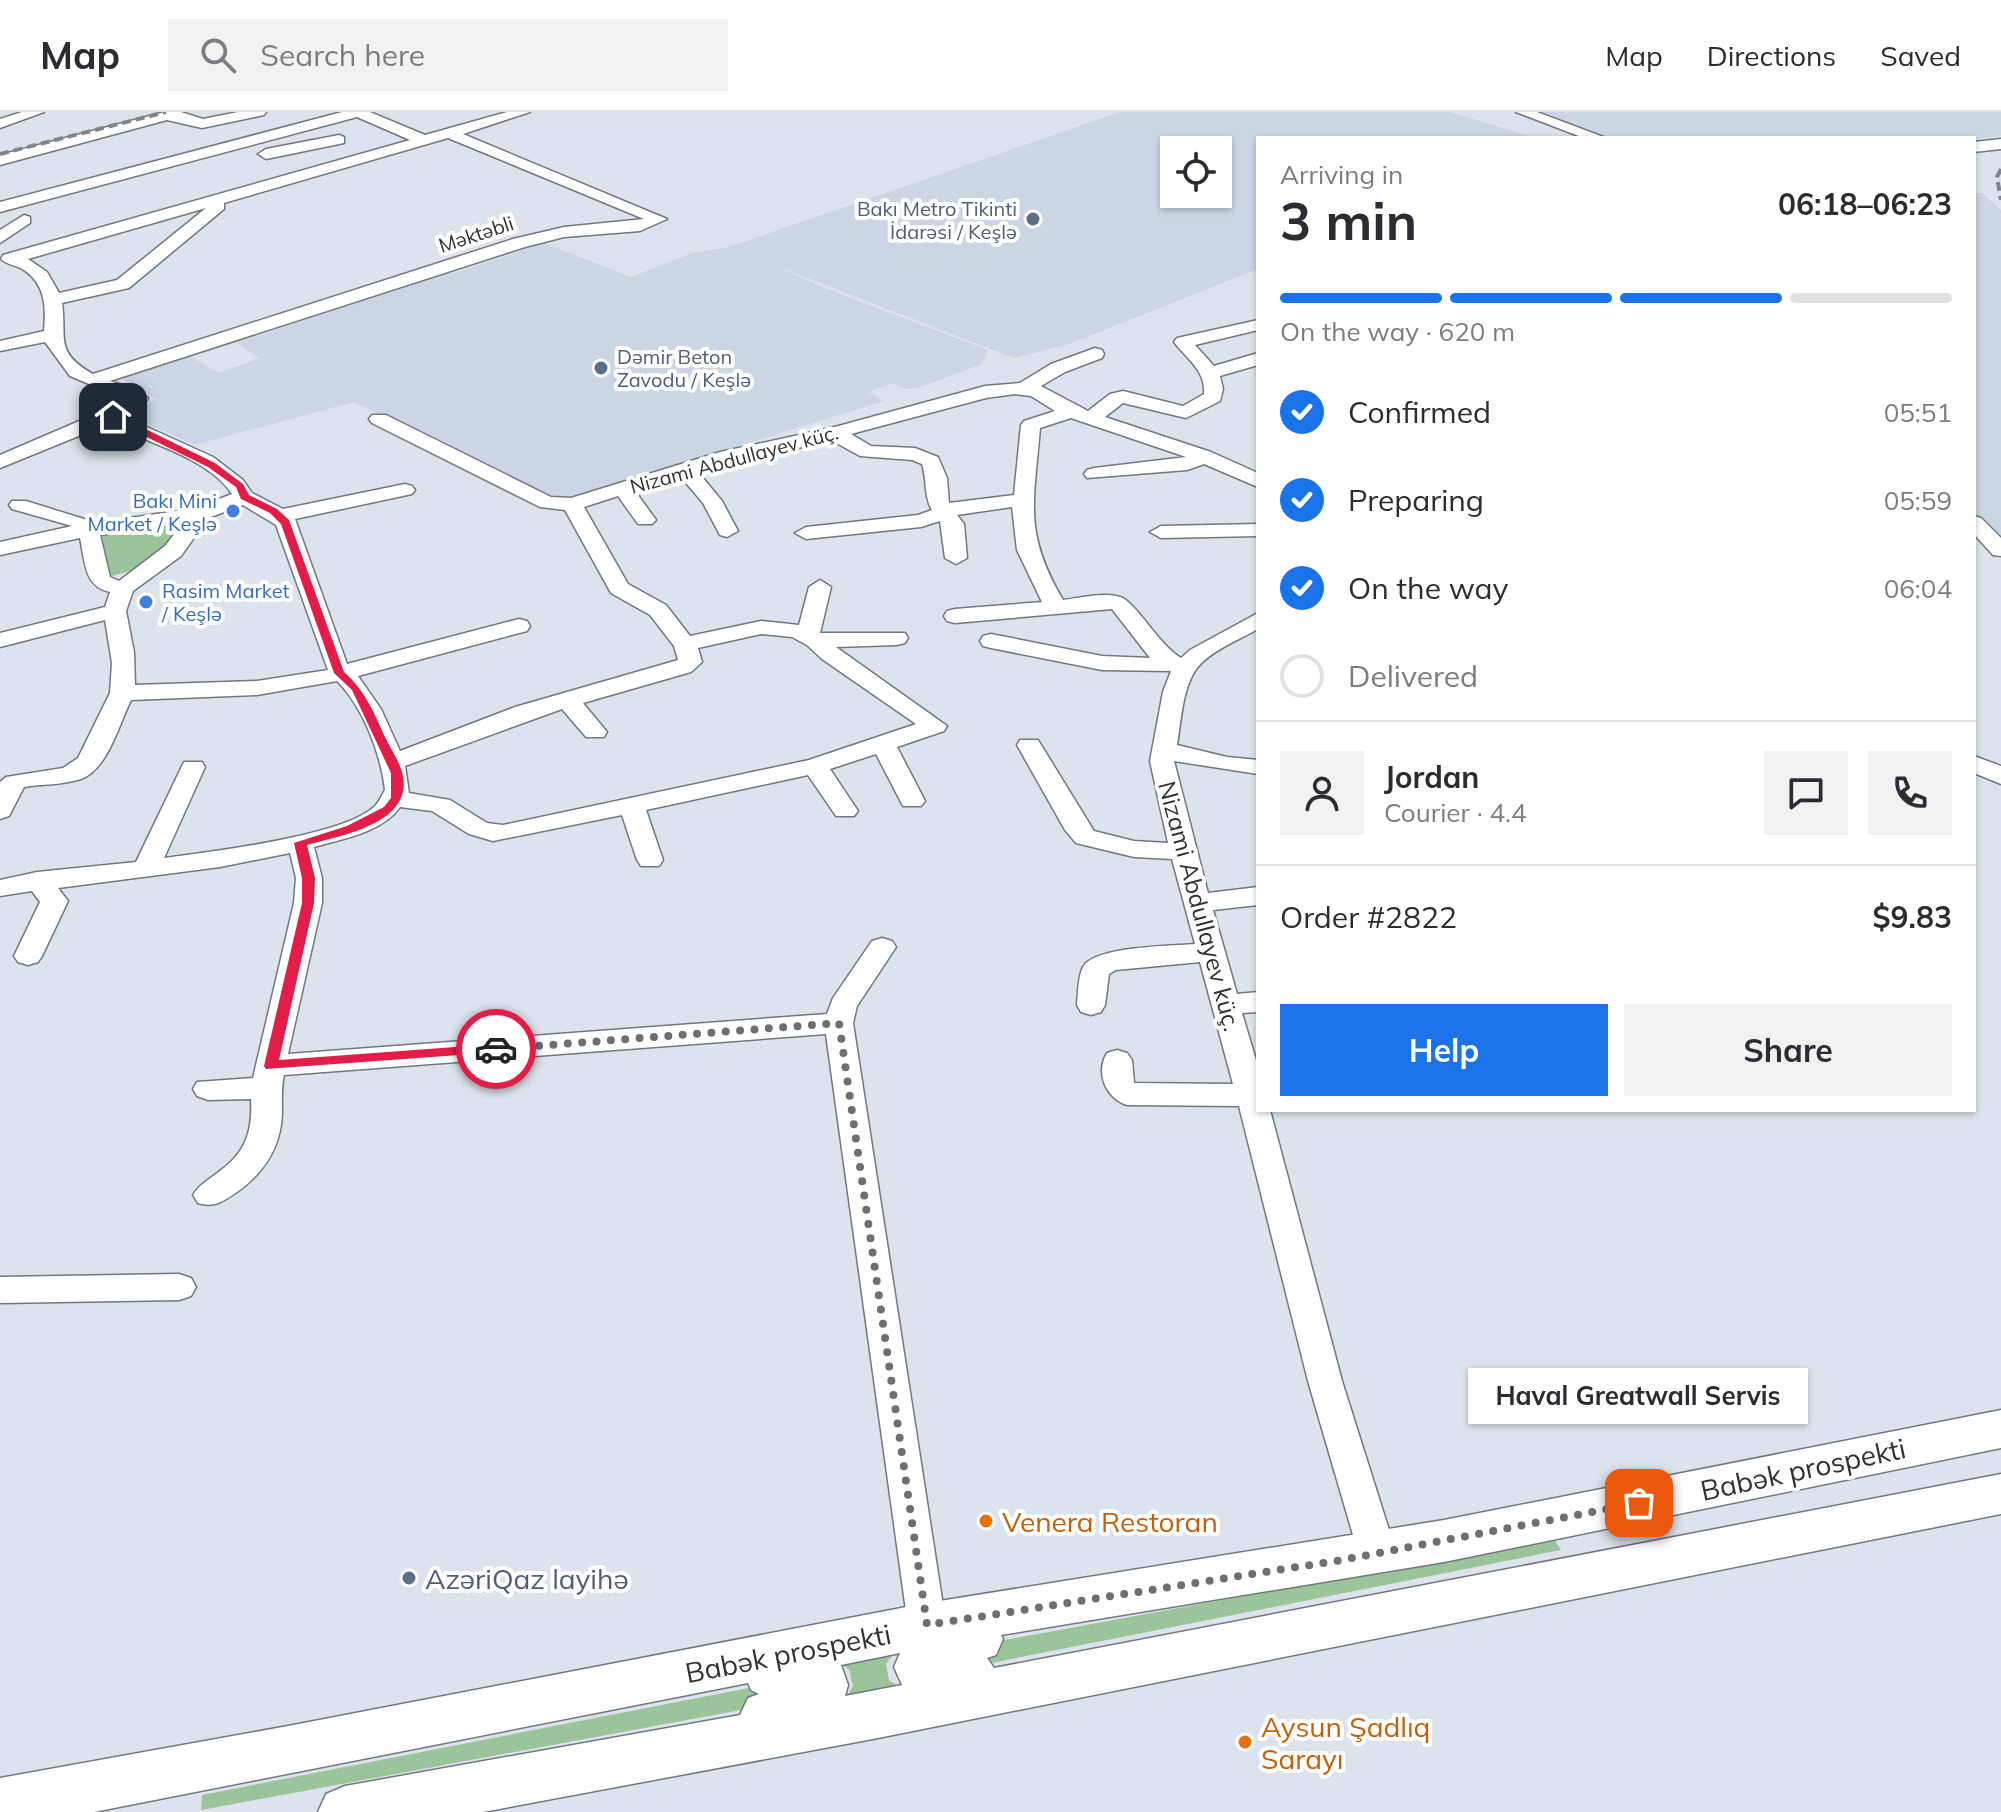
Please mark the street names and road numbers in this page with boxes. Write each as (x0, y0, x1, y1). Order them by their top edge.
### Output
street label: Məktəbli (435, 210, 517, 258)
street label: Nizami Abdullayev küç. (627, 419, 841, 499)
street label: Nizami Abdullayev küç. (1152, 778, 1248, 1034)
street label: Babək prospekti (1697, 1430, 1909, 1508)
street label: Babək prospekti (682, 1616, 894, 1690)

